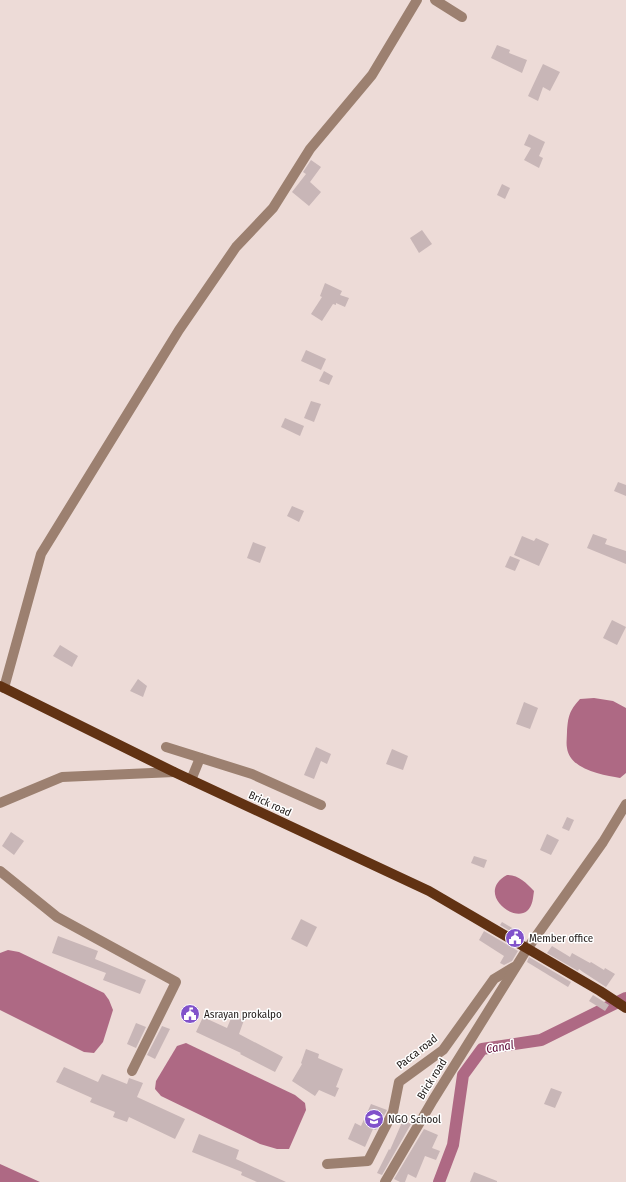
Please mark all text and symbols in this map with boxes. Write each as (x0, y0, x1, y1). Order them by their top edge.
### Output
street label: Brick road (247, 788, 293, 820)
public building icon: Member office (504, 927, 526, 949)
place label: Member office (529, 932, 593, 945)
public building icon: Asrayan prokalpo (179, 1003, 201, 1025)
place label: Asrayan prokalpo (204, 1008, 282, 1021)
street label: Pacca road (394, 1032, 440, 1072)
water label: Canal (485, 1038, 515, 1056)
street label: Brick road (414, 1056, 450, 1102)
school or university icon: NGO School (363, 1108, 385, 1130)
place label: NGO School (388, 1113, 441, 1126)

